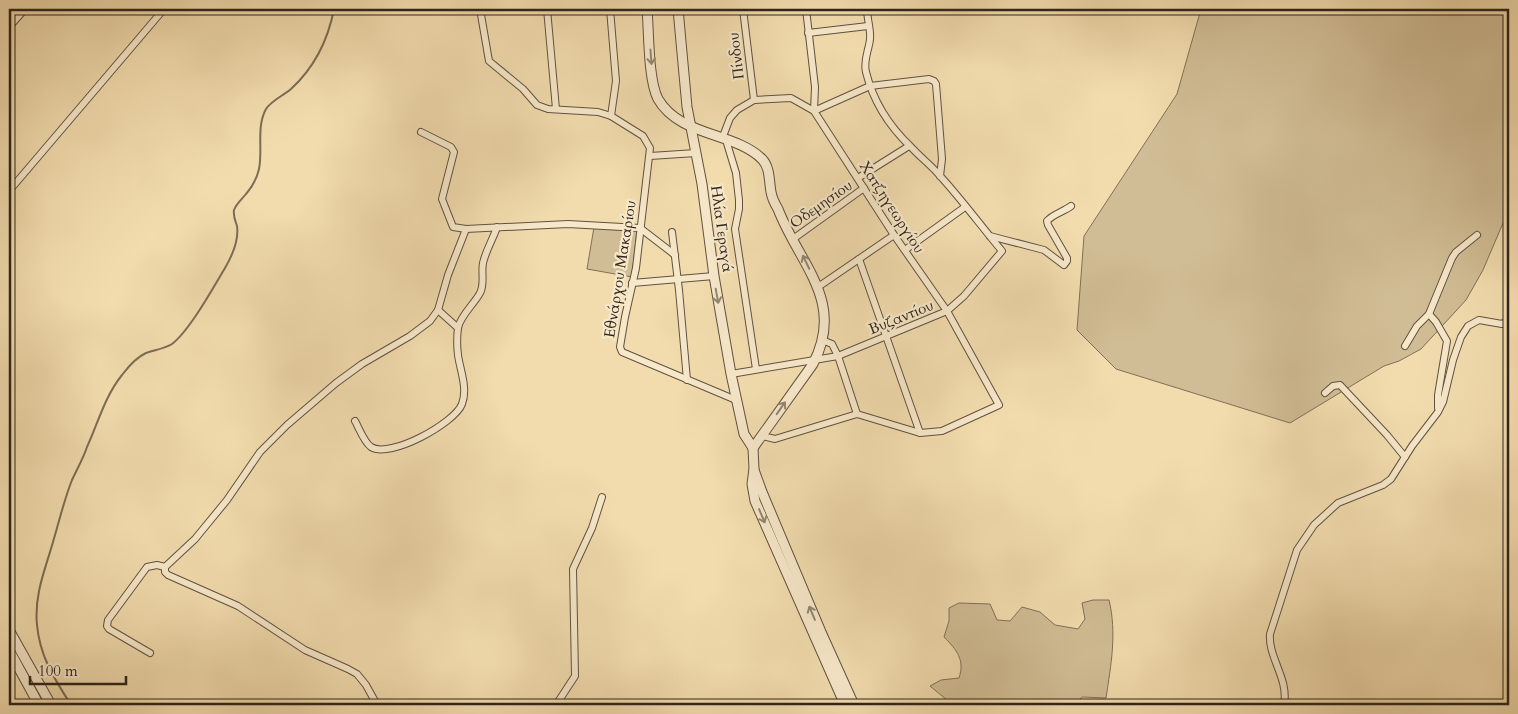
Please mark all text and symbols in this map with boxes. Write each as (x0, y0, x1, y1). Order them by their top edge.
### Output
street label: Πίνδου (723, 31, 749, 81)
one-way arrow (646, 49, 655, 65)
street label: Χατζηγεωργίου (855, 157, 929, 257)
street label: Οδεμησίου (786, 175, 856, 233)
street label: Ηλία Γεραγά (706, 184, 738, 274)
street label: Εθνάρχου Μακαρίου (599, 199, 641, 339)
one-way arrow (801, 255, 810, 270)
one-way arrow (713, 288, 723, 304)
street label: Βυζαντίου (866, 295, 937, 339)
one-way arrow (776, 402, 786, 416)
one-way arrow (757, 508, 767, 523)
one-way arrow (807, 606, 817, 621)
scale bar (30, 654, 126, 686)
text: 100 m (38, 661, 78, 681)

